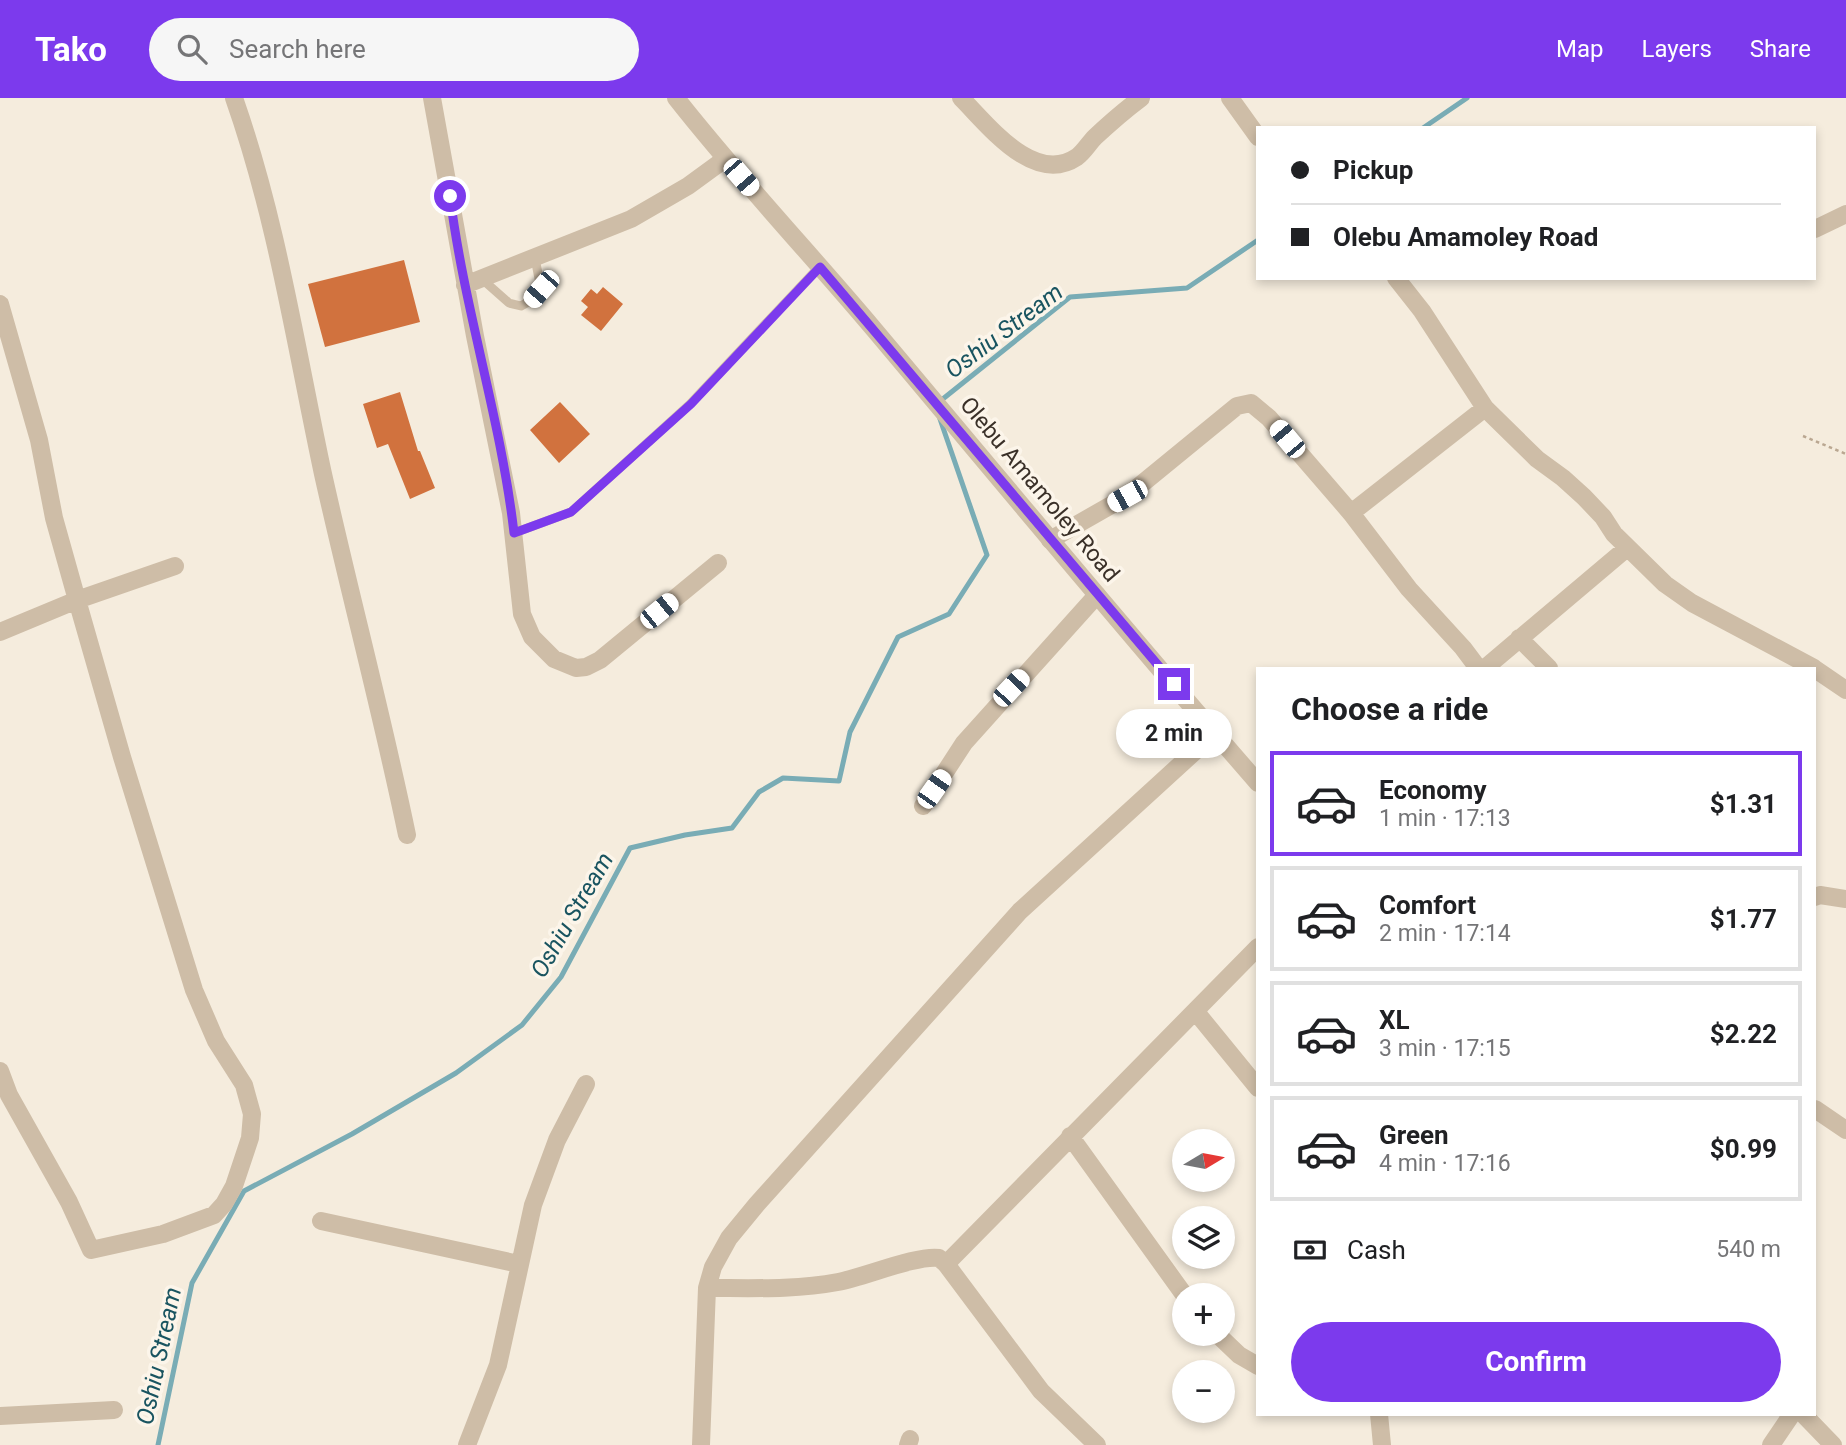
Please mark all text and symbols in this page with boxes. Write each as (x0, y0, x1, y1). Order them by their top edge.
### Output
search box (149, 18, 639, 81)
text: Tako (35, 30, 107, 69)
icon: search (173, 30, 211, 68)
text: Search here (229, 34, 366, 64)
text: Map (1556, 35, 1604, 63)
text: Layers (1642, 35, 1712, 63)
text: Share (1750, 35, 1811, 63)
car (720, 154, 763, 200)
text: Pickup (1333, 155, 1413, 185)
route start (434, 180, 466, 212)
text: Olebu Amamoley Road (1333, 222, 1598, 252)
car (520, 266, 563, 312)
water label: Oshiu Stream (940, 278, 1068, 384)
street label: Olebu Amamoley Road (954, 391, 1125, 587)
car (1266, 416, 1309, 462)
car (1104, 477, 1151, 515)
car (637, 590, 682, 632)
car (989, 665, 1034, 711)
route end (1158, 668, 1190, 700)
text: Choose a ride (1291, 690, 1488, 728)
callout: 2 min (1116, 708, 1232, 758)
text: 2 min (1145, 720, 1203, 747)
car (914, 766, 955, 812)
icon: car (1295, 772, 1358, 835)
text: Economy (1379, 775, 1486, 805)
text: $1.31 (1710, 789, 1777, 819)
text: 1 min · 17:13 (1379, 805, 1511, 832)
water label: Oshiu Stream (525, 847, 619, 983)
icon: car (1295, 887, 1358, 950)
text: Comfort (1379, 890, 1476, 920)
text: $1.77 (1710, 904, 1777, 934)
text: 2 min · 17:14 (1379, 920, 1511, 947)
icon: car (1295, 1002, 1358, 1065)
text: XL (1379, 1005, 1410, 1035)
text: $2.22 (1710, 1019, 1777, 1049)
text: 3 min · 17:15 (1379, 1035, 1511, 1062)
icon: car (1295, 1117, 1358, 1180)
text: Green (1379, 1120, 1449, 1150)
north arrow (1172, 1129, 1236, 1192)
map controls (1172, 1129, 1235, 1423)
text: $0.99 (1710, 1134, 1777, 1164)
text: 4 min · 17:16 (1379, 1150, 1511, 1177)
button: layers (1172, 1206, 1235, 1269)
icon: cash (1291, 1231, 1329, 1269)
text: Cash (1347, 1235, 1406, 1265)
text: 540 m (1716, 1236, 1781, 1263)
button: + (1172, 1283, 1235, 1346)
water label: Oshiu Stream (131, 1285, 187, 1427)
button: Confirm (1291, 1322, 1781, 1402)
button: − (1172, 1360, 1235, 1423)

